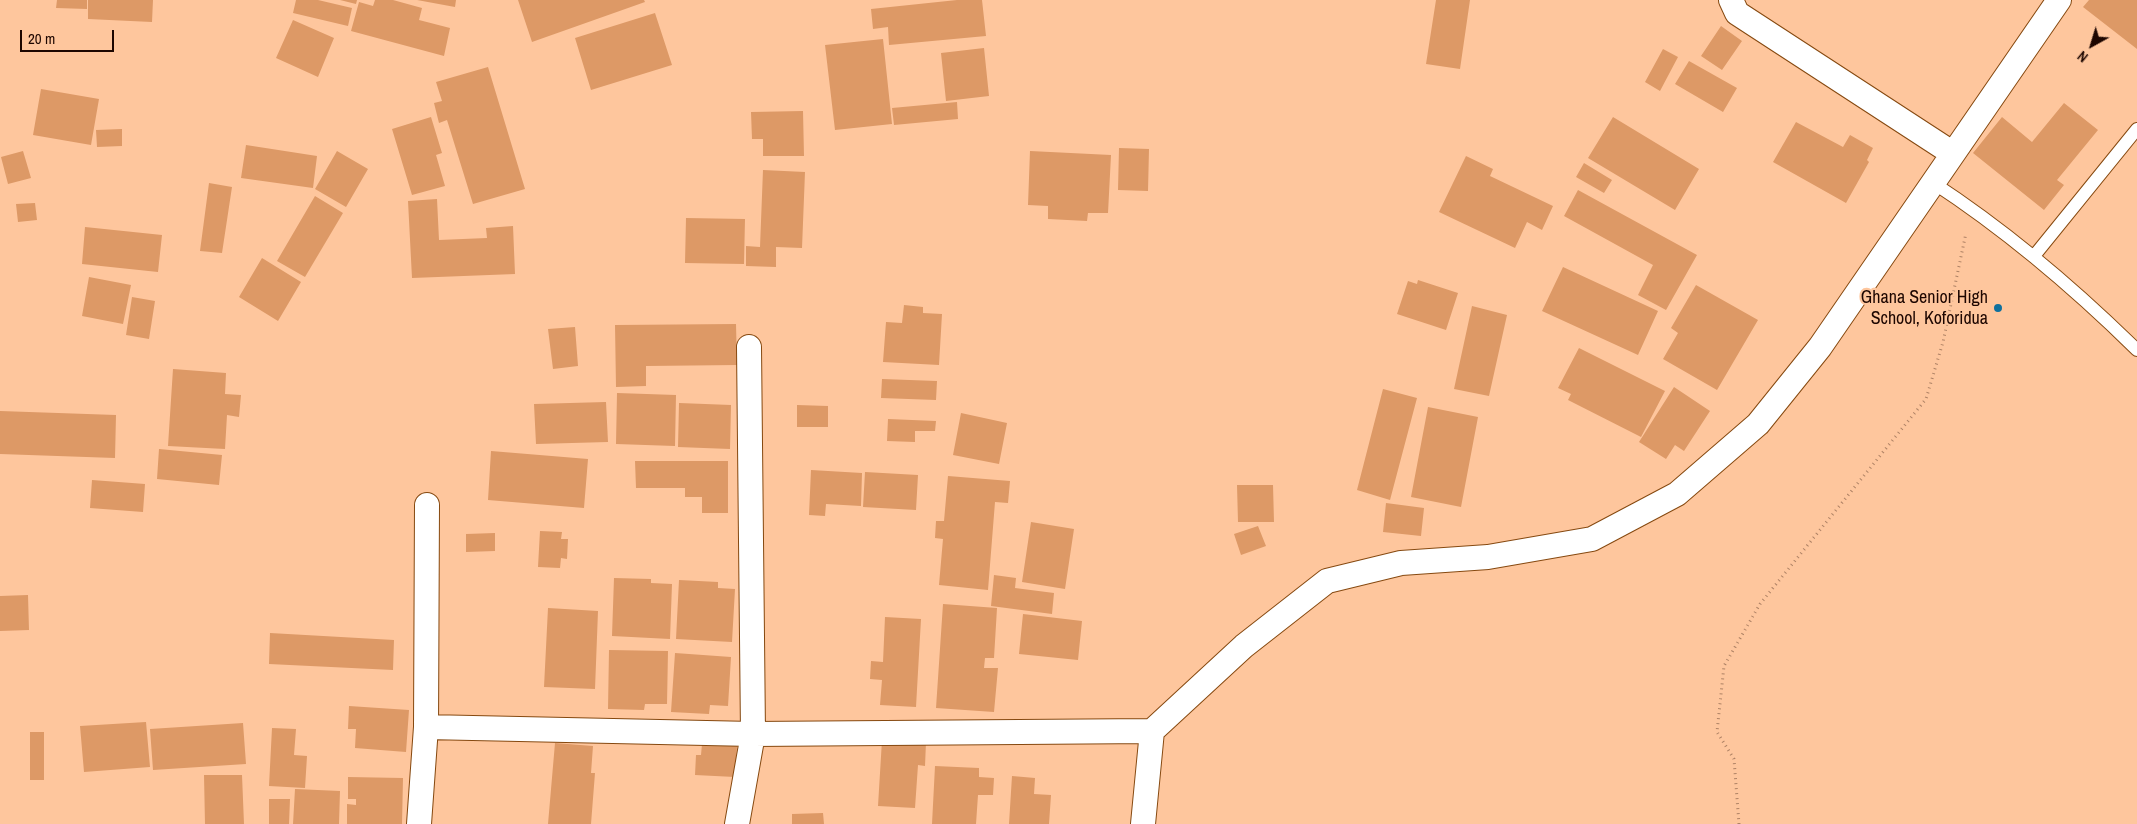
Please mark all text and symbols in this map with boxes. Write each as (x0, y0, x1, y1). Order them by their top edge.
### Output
scale bar (22, 20, 116, 52)
north arrow (2067, 20, 2117, 70)
text: 20 m (28, 28, 55, 49)
text: N (2074, 47, 2091, 66)
place label: Ghana Senior High School, Koforidua (1861, 287, 1988, 330)
marker: Ghana Senior High School, Koforidua (1992, 302, 2004, 314)

